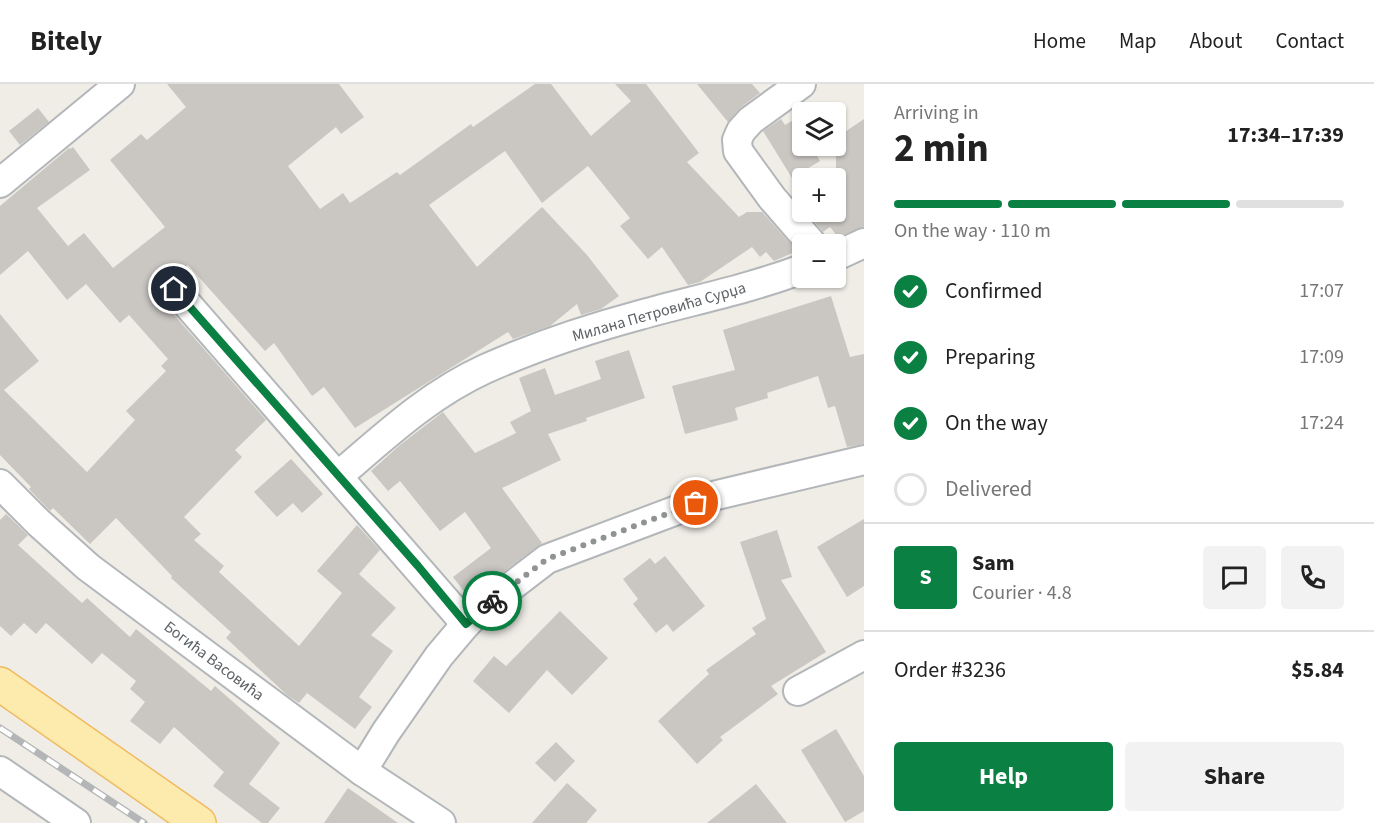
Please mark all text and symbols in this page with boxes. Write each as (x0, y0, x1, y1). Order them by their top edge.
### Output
text: Bitely (30, 21, 102, 61)
text: Home (1033, 26, 1086, 56)
text: Map (1119, 26, 1157, 56)
text: About (1190, 26, 1242, 56)
text: Contact (1275, 26, 1344, 56)
text: Arriving in (894, 99, 979, 127)
map controls (792, 102, 846, 288)
button: layers (792, 102, 846, 156)
text: 17:34–17:39 (1227, 119, 1344, 151)
text: 2 min (894, 121, 989, 177)
button: + (792, 168, 846, 222)
text: On the way · 110 m (894, 217, 1051, 245)
button: − (792, 234, 846, 288)
pin (148, 263, 199, 314)
icon: home (157, 272, 190, 305)
icon: check (894, 275, 927, 308)
text: Confirmed (945, 275, 1042, 307)
street label: Милана Петровића Сурџа (570, 277, 748, 347)
text: 17:07 (1299, 277, 1344, 305)
icon: check (894, 341, 927, 374)
text: Preparing (945, 341, 1035, 373)
text: 17:09 (1299, 343, 1344, 371)
icon: check (894, 407, 927, 440)
text: On the way (945, 407, 1048, 439)
text: 17:24 (1299, 409, 1344, 437)
text: Delivered (945, 473, 1032, 505)
pin (670, 477, 721, 528)
icon: bag (679, 486, 712, 519)
button: chat (1203, 546, 1266, 609)
button: phone (1281, 546, 1344, 609)
text: Sam (972, 547, 1015, 579)
text: S (919, 561, 932, 593)
courier (462, 571, 522, 631)
text: Courier · 4.8 (972, 579, 1072, 607)
icon: bike (476, 585, 509, 618)
street label: Богића Васовића (159, 616, 269, 706)
text: Order #3236 (894, 654, 1006, 686)
text: $5.84 (1291, 654, 1344, 686)
button: Help (894, 742, 1113, 811)
button: Share (1125, 742, 1344, 811)

